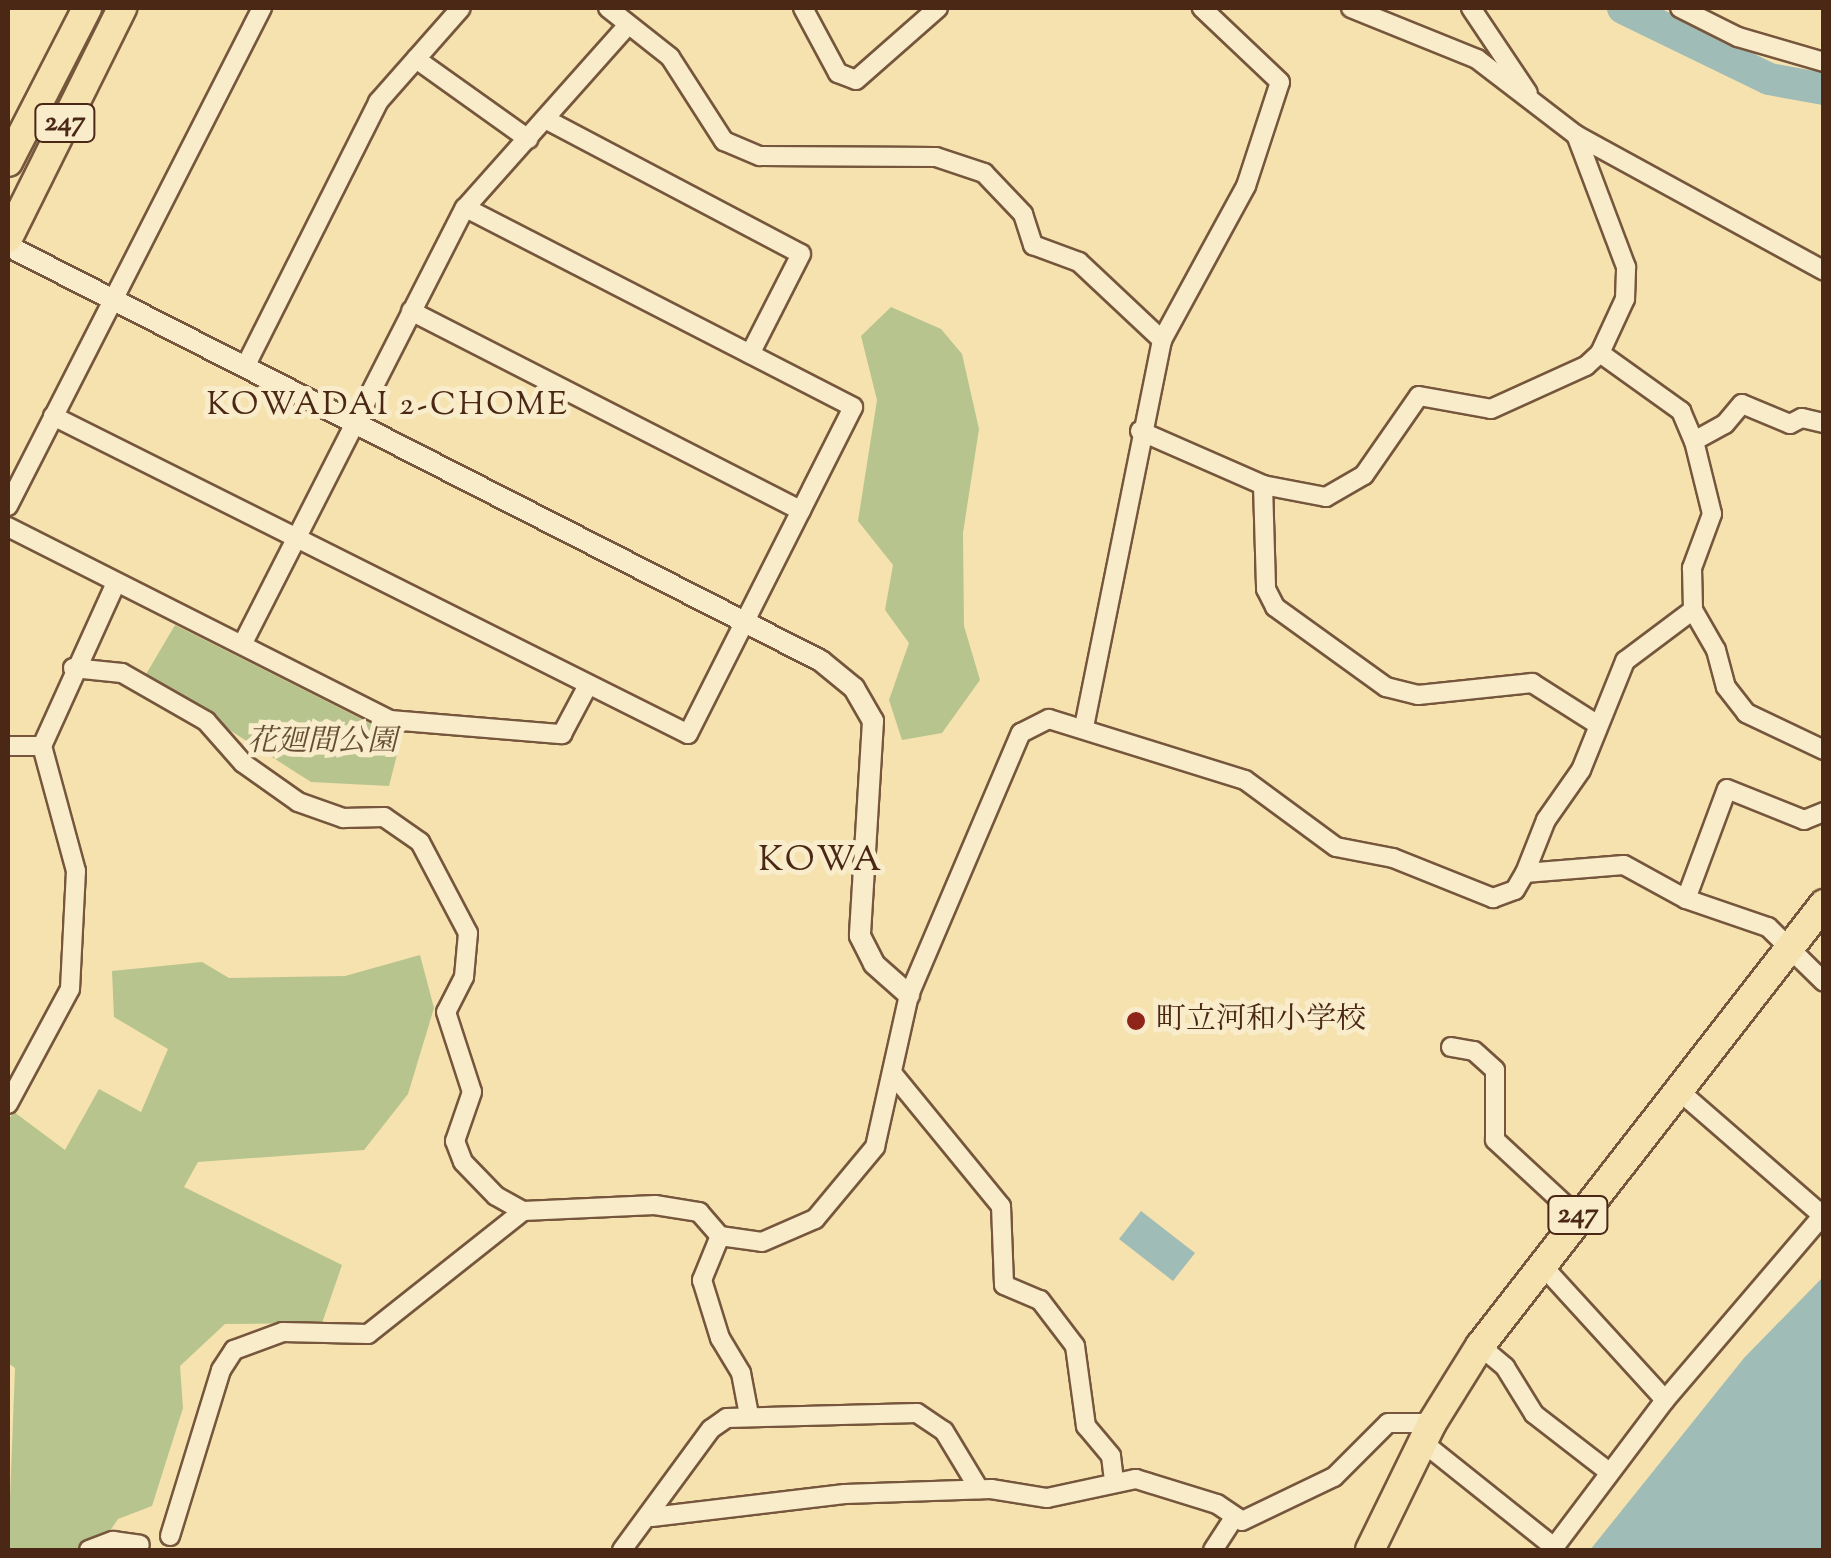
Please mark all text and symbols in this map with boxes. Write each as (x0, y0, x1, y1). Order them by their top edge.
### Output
road number: 247 (32, 100, 98, 146)
district label: KOWADAI 2-CHOME (207, 387, 569, 425)
park label: 花廻間公園 (247, 725, 397, 761)
district label: KOWA (758, 841, 884, 883)
place label: 町立河和小学校 (1156, 1003, 1366, 1039)
marker: 町立河和小学校 (1125, 1010, 1147, 1032)
road number: 247 (1546, 1192, 1610, 1238)

